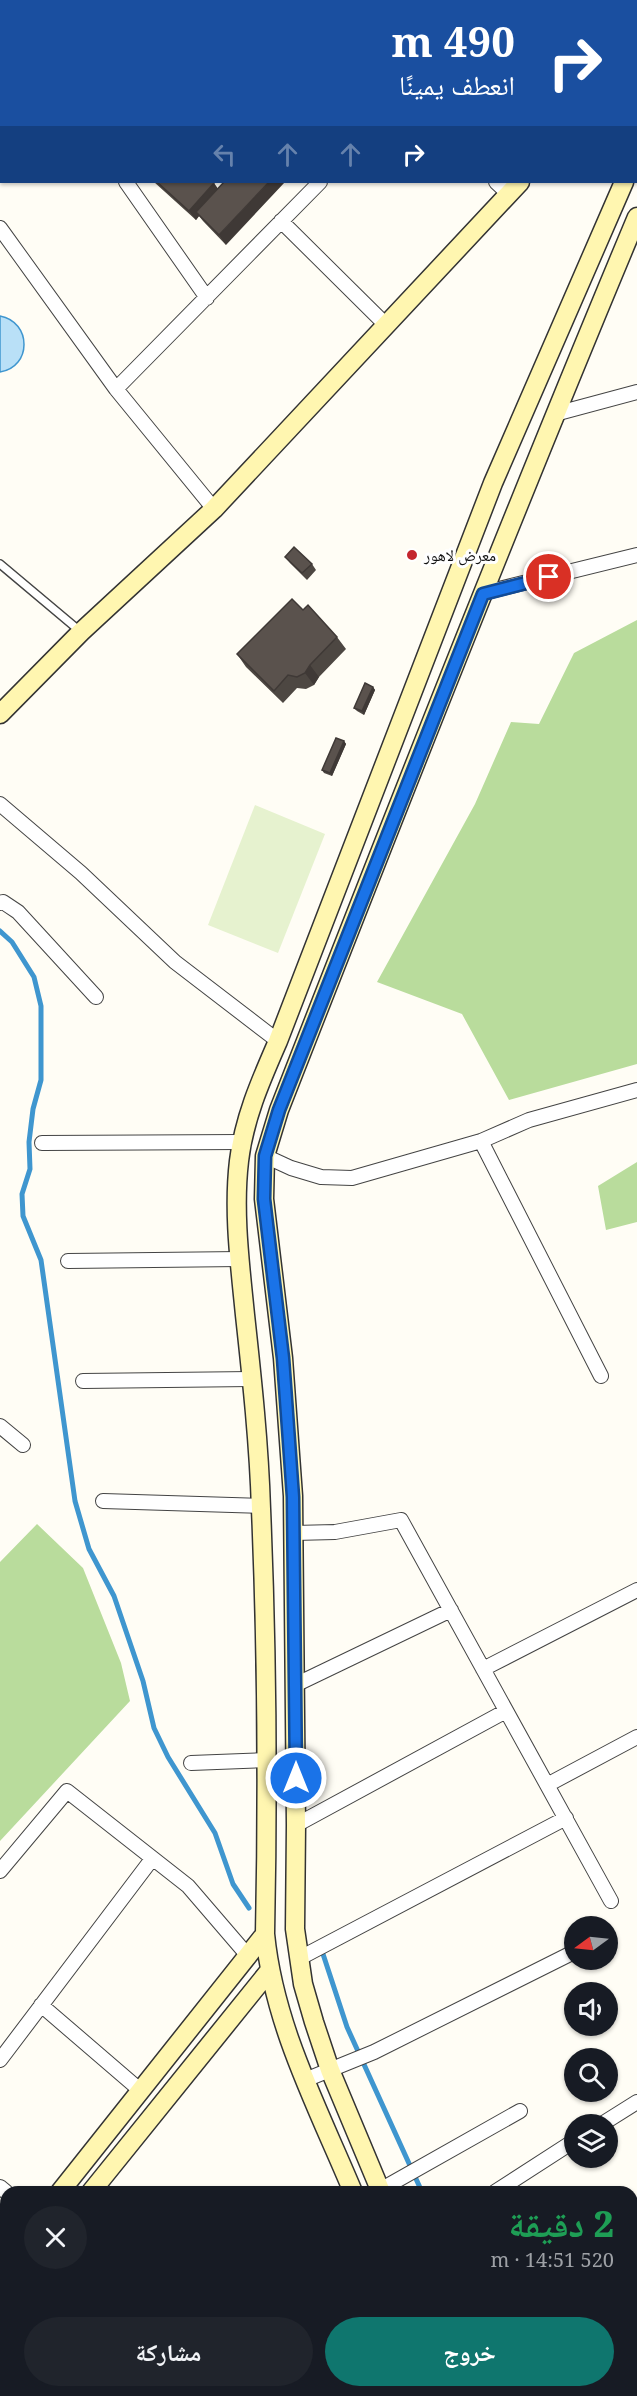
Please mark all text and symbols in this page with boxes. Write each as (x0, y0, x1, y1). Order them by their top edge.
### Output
text: 490 m (391, 12, 515, 69)
icon: right (536, 24, 614, 102)
text: انعطف يمينًا (399, 66, 515, 103)
icon: left (208, 138, 241, 171)
icon: ahead (271, 138, 304, 171)
icon: ahead (334, 138, 367, 171)
icon: right (397, 138, 430, 171)
place label: معرض لاهور (423, 544, 496, 566)
marker: معرض لاهور (405, 548, 419, 562)
pin (523, 551, 574, 602)
icon: arrive (532, 560, 565, 593)
position arrow (264, 1746, 328, 1810)
north arrow (564, 1916, 618, 1970)
map controls (564, 1916, 618, 2168)
button: sound (564, 1982, 618, 2036)
button: search (564, 2048, 618, 2102)
button: layers (564, 2114, 618, 2168)
text: 2 دقيقة (509, 2199, 614, 2248)
button: close (24, 2206, 87, 2269)
text: 520 m · 14:51 (491, 2246, 614, 2273)
button: مشاركة (24, 2317, 313, 2386)
button: خروج (325, 2317, 614, 2386)

